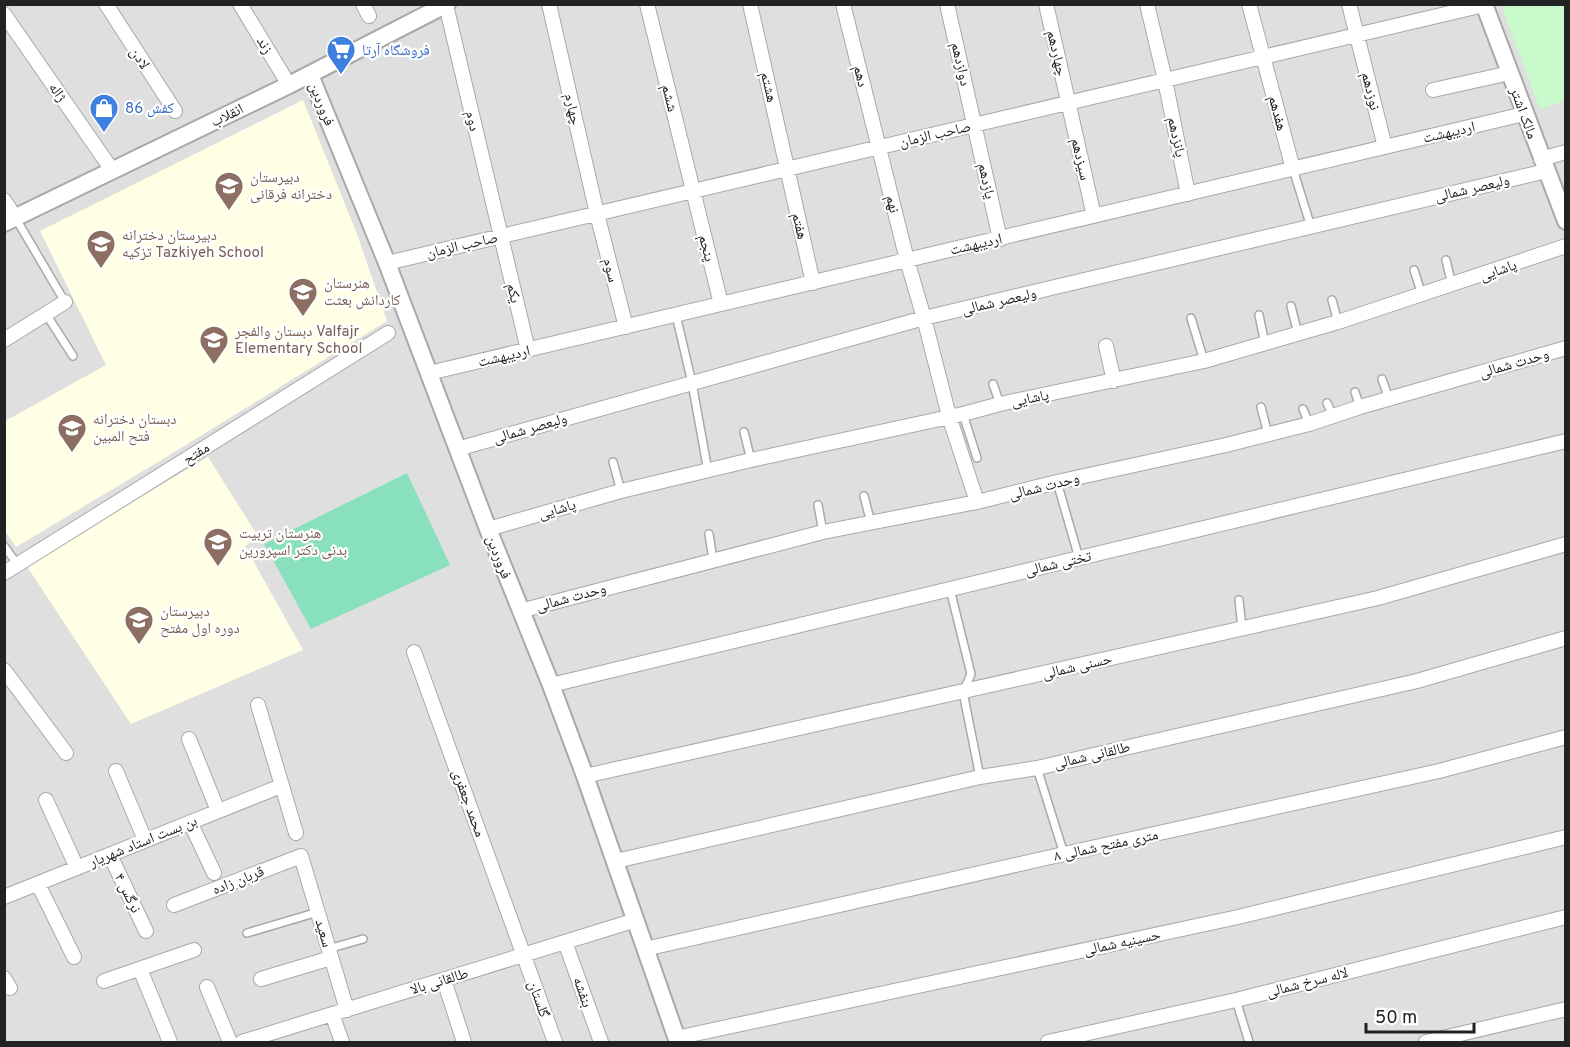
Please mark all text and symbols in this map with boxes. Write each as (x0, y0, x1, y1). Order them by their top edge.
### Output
street label: چهاردهم (1041, 29, 1070, 79)
street label: زند (251, 34, 276, 58)
supermarket icon: فروشگاه آرتا (325, 34, 357, 76)
street label: دوازدهم (945, 41, 974, 88)
place label: فروشگاه آرتا (362, 42, 430, 61)
street label: لادن (125, 44, 153, 74)
street label: دهم (848, 64, 871, 89)
street label: هشتم (755, 70, 780, 105)
street label: نوزدهم (1356, 70, 1383, 112)
street label: ژاله (43, 79, 70, 106)
street label: فروردین (303, 80, 338, 129)
street label: ششم (656, 83, 681, 114)
street label: مالک اشتر (1504, 84, 1541, 142)
shop icon: کفش 86 (88, 92, 120, 134)
street label: چهارم (559, 92, 585, 128)
street label: هفدهم (1263, 94, 1290, 133)
place label: کفش 86 (125, 100, 174, 119)
street label: انقلاب (208, 100, 247, 132)
street label: دوم (460, 109, 483, 133)
street label: پانزدهم (1162, 115, 1189, 159)
street label: صاحب الزمان (898, 118, 973, 153)
street label: اردیبهشت (1421, 118, 1477, 149)
street label: سیزدهم (1065, 136, 1094, 183)
street label: یازدهم (972, 161, 999, 201)
place label: دبیرستان دخترانه فرقانی (250, 169, 332, 205)
school or university icon: دبیرستان دخترانه فرقانی (213, 170, 245, 212)
street label: ولیعصر شمالی (1433, 172, 1512, 207)
street label: نهم (880, 193, 903, 215)
street label: هفتم (786, 211, 811, 242)
place label: دبیرستان دخترانه تزكيه Tazkiyeh School (122, 227, 264, 263)
school or university icon: دبیرستان دخترانه تزكيه Tazkiyeh School (85, 228, 117, 270)
street label: صاحب الزمان (425, 229, 500, 264)
street label: اردیبهشت (948, 230, 1004, 261)
street label: پنجم (693, 233, 718, 264)
street label: سوم (597, 256, 622, 285)
street label: پاشایی (1477, 256, 1520, 287)
place label: هنرستان کاردانش بعثت (324, 275, 401, 311)
school or university icon: هنرستان کاردانش بعثت (287, 276, 319, 318)
street label: یکم (501, 281, 524, 306)
street label: ولیعصر شمالی (960, 285, 1039, 320)
place label: دبستان والفجر Valfajr Elementary School (234, 323, 362, 359)
school or university icon: دبستان والفجر Valfajr Elementary School (198, 324, 230, 366)
street label: اردیبهشت (476, 342, 532, 373)
street label: وحدت شمالی (1477, 345, 1552, 384)
street label: پاشایی (1010, 387, 1051, 412)
street label: ولیعصر شمالی (491, 410, 570, 449)
place label: دبستان دخترانه فتح المبین (93, 411, 176, 447)
school or university icon: دبستان دخترانه فتح المبین (56, 412, 88, 454)
street label: مفتح (180, 439, 214, 470)
street label: وحدت شمالی (1007, 470, 1082, 505)
street label: پاشایی (537, 496, 578, 525)
place label: هنرستان تربیت بدنی دکتر اسپرورین (239, 525, 347, 561)
school or university icon: هنرستان تربیت بدنی دکتر اسپرورین (202, 526, 234, 568)
street label: فروردین (481, 533, 515, 582)
street label: تختی شمالی (1023, 547, 1094, 581)
street label: وحدت شمالی (534, 580, 609, 617)
place label: دبیرستان دوره اول مفتح (160, 603, 240, 639)
school or university icon: دبیرستان دوره اول مفتح (123, 604, 155, 646)
street label: حسنی شمالی (1041, 650, 1115, 685)
street label: طالقانی شمالی (1052, 738, 1132, 774)
street label: محمد جعفری (447, 767, 489, 840)
street label: بن بست استاد شهریار (86, 812, 200, 873)
street label: ۸ متری مفتح شمالی (1052, 826, 1160, 867)
street label: قربان زاده (210, 863, 267, 900)
street label: نرگس ۴ (109, 871, 144, 917)
street label: سعید (309, 917, 336, 950)
street label: حسینیه شمالی (1082, 926, 1163, 961)
street label: لاله سرخ شمالی (1265, 964, 1350, 1003)
street label: طالقانی بالا (408, 965, 471, 1000)
street label: بنفشه (568, 975, 596, 1010)
street label: گلستان (522, 979, 553, 1021)
scale bar (1366, 996, 1474, 1034)
text: 50 m (1375, 1007, 1417, 1030)

